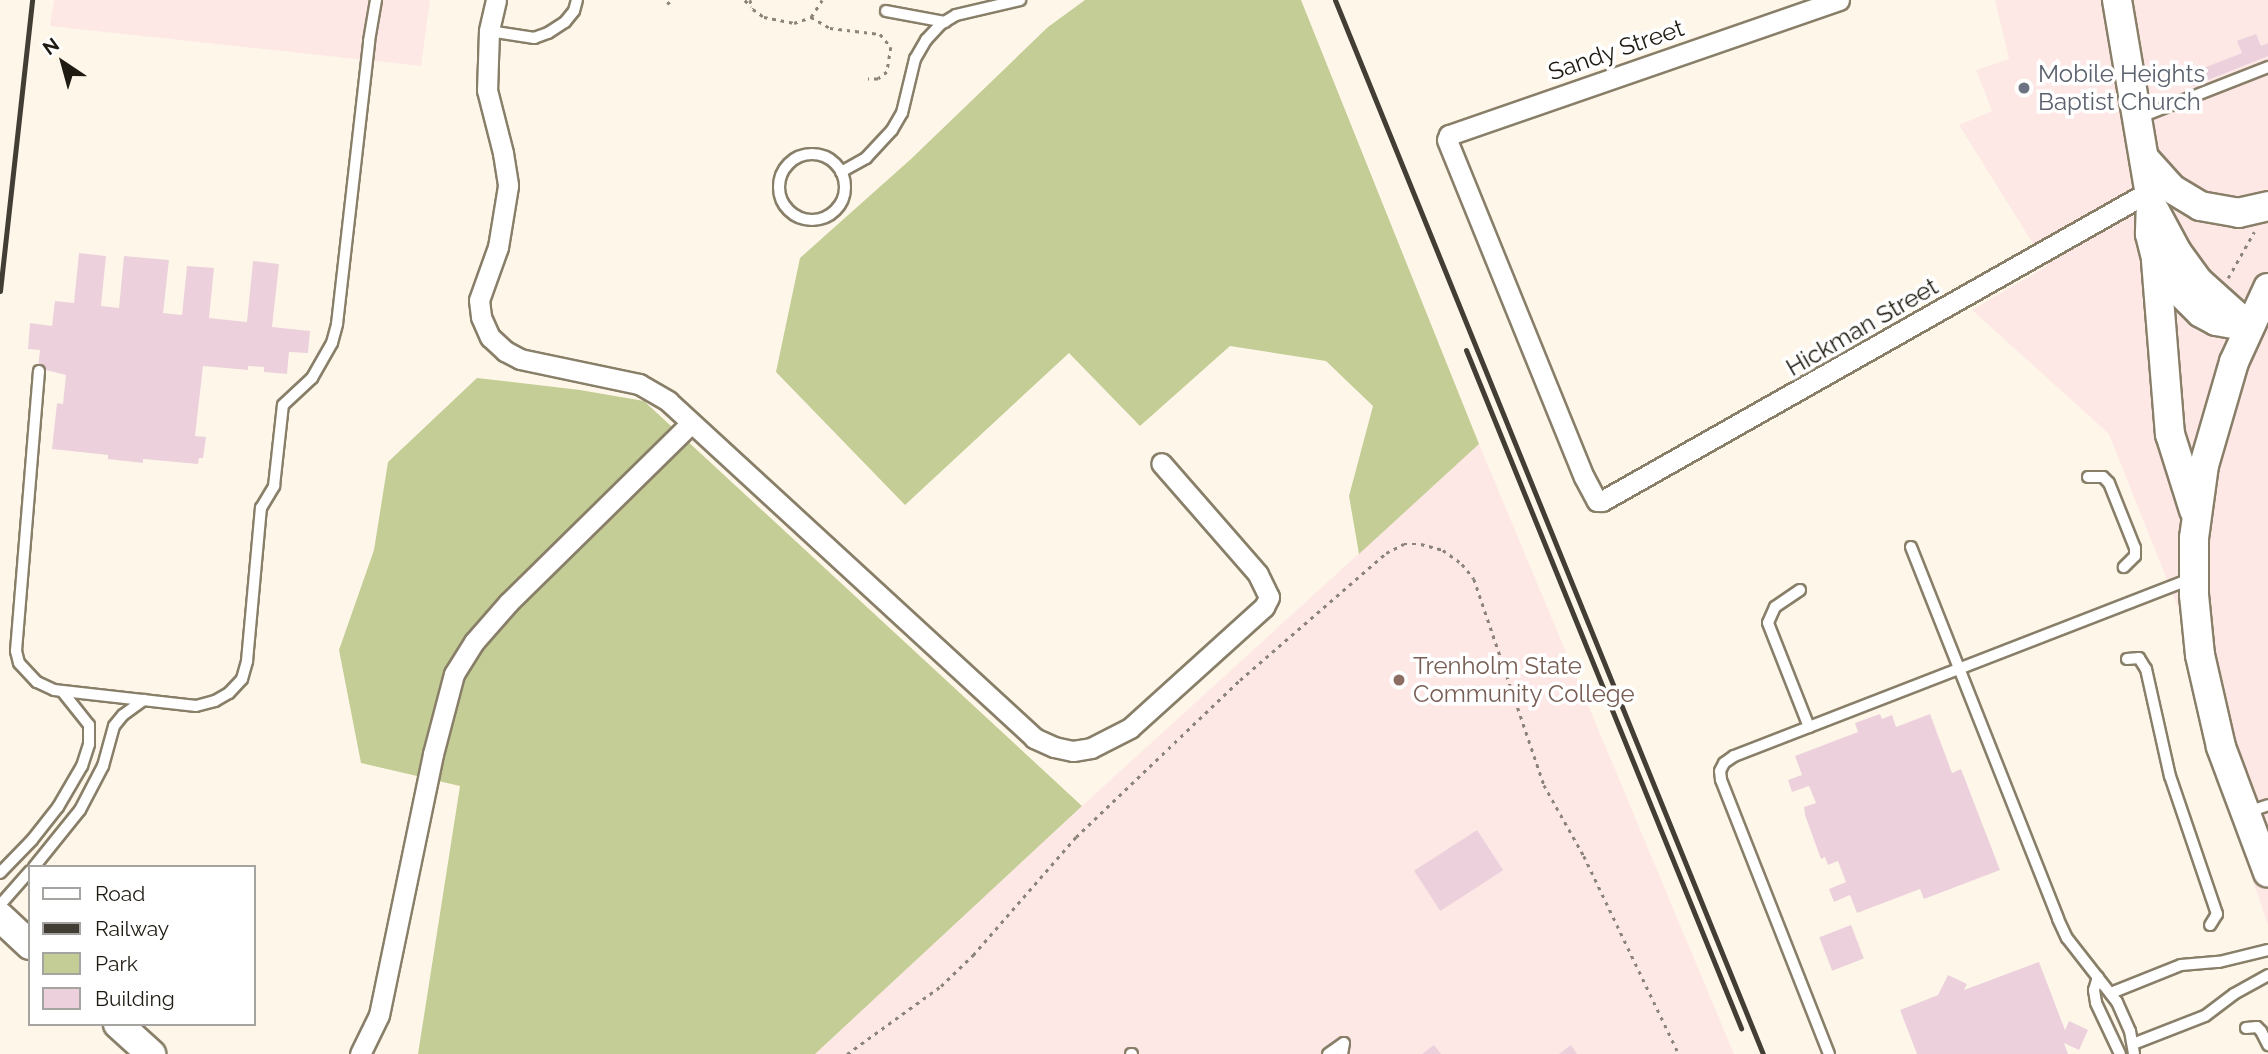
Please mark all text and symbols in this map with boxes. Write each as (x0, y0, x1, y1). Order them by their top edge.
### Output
street label: Sandy Street (1544, 13, 1688, 87)
north arrow (28, 28, 98, 98)
text: N (38, 33, 63, 59)
place label: Mobile Heights Baptist Church (2038, 60, 2205, 116)
marker: Mobile Heights Baptist Church (2016, 80, 2032, 96)
street label: Hickman Street (1781, 272, 1943, 382)
place label: Trenholm State Community College (1413, 652, 1635, 708)
marker: Trenholm State Community College (1391, 672, 1407, 688)
legend (28, 865, 256, 1026)
text: Road (95, 881, 145, 906)
text: Railway (95, 916, 169, 941)
text: Park (95, 951, 138, 976)
text: Building (95, 986, 175, 1011)

